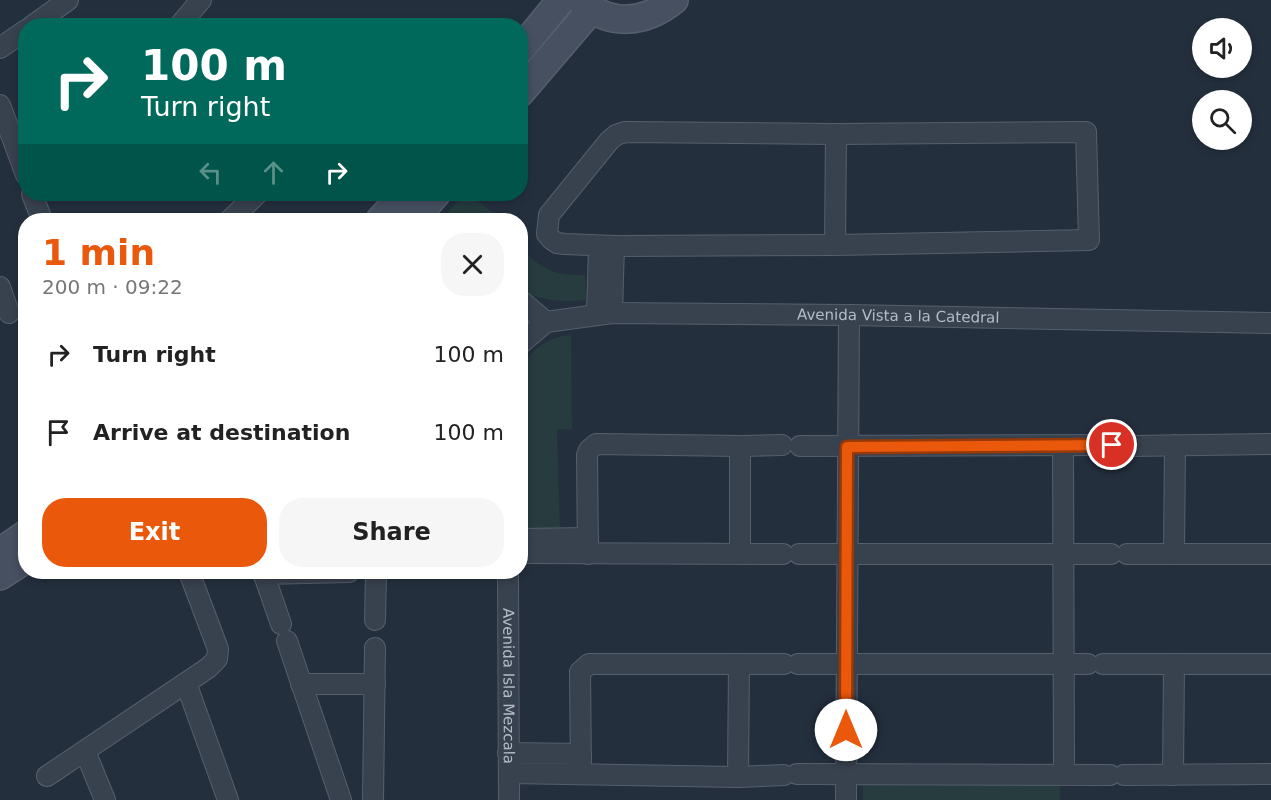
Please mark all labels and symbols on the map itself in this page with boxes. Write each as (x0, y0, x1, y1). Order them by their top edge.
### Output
street label: Avenida Vista a la Catedral (797, 306, 1000, 327)
pin (1086, 419, 1137, 470)
street label: Avenida Isla Mezcala (499, 608, 518, 764)
position arrow (814, 698, 878, 762)

